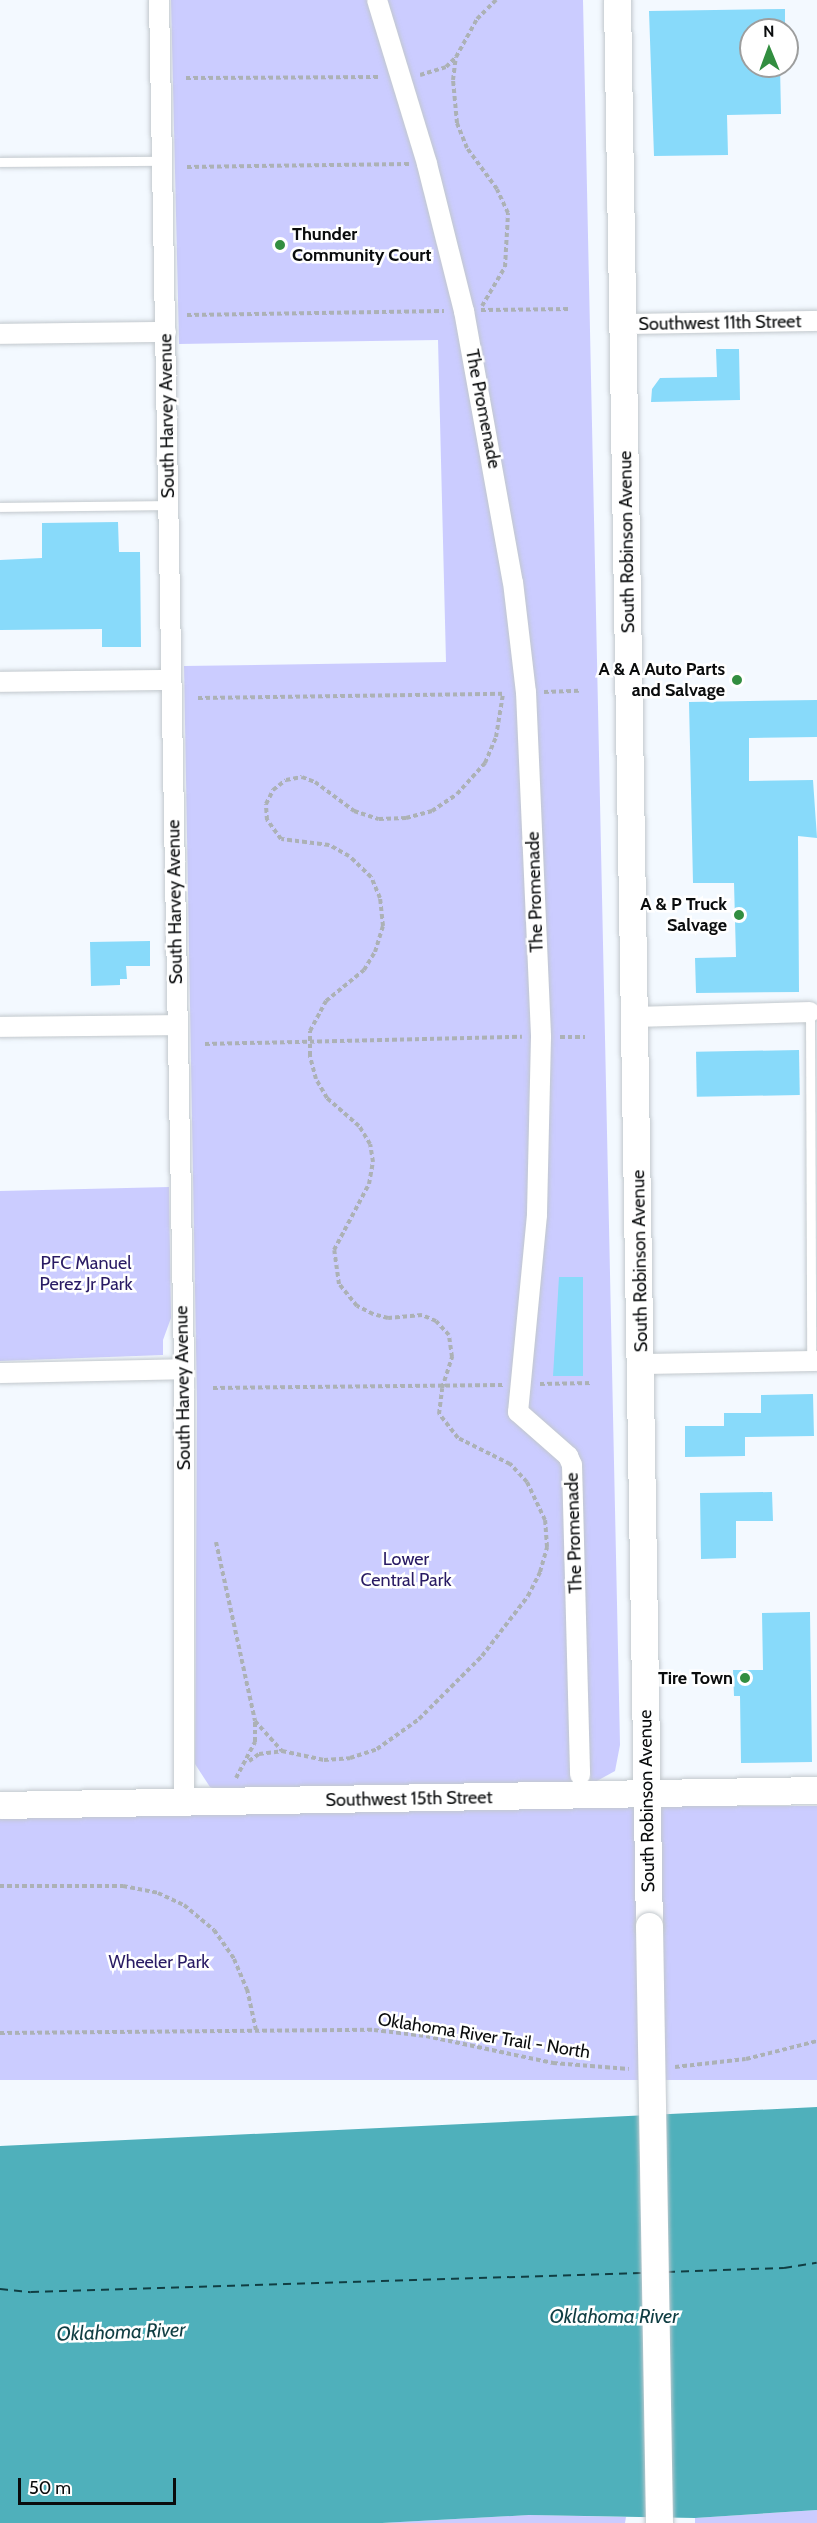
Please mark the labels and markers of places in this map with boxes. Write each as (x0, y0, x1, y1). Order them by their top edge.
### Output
place label: Thunder Community Court (292, 224, 431, 266)
marker: Thunder Community Court (273, 238, 287, 252)
place label: A & A Auto Parts and Salvage (598, 659, 725, 702)
marker: A & A Auto Parts and Salvage (730, 673, 744, 687)
place label: A & P Truck Salvage (640, 894, 727, 936)
marker: A & P Truck Salvage (732, 908, 746, 922)
place label: Tire Town (658, 1667, 733, 1689)
marker: Tire Town (738, 1671, 752, 1685)

